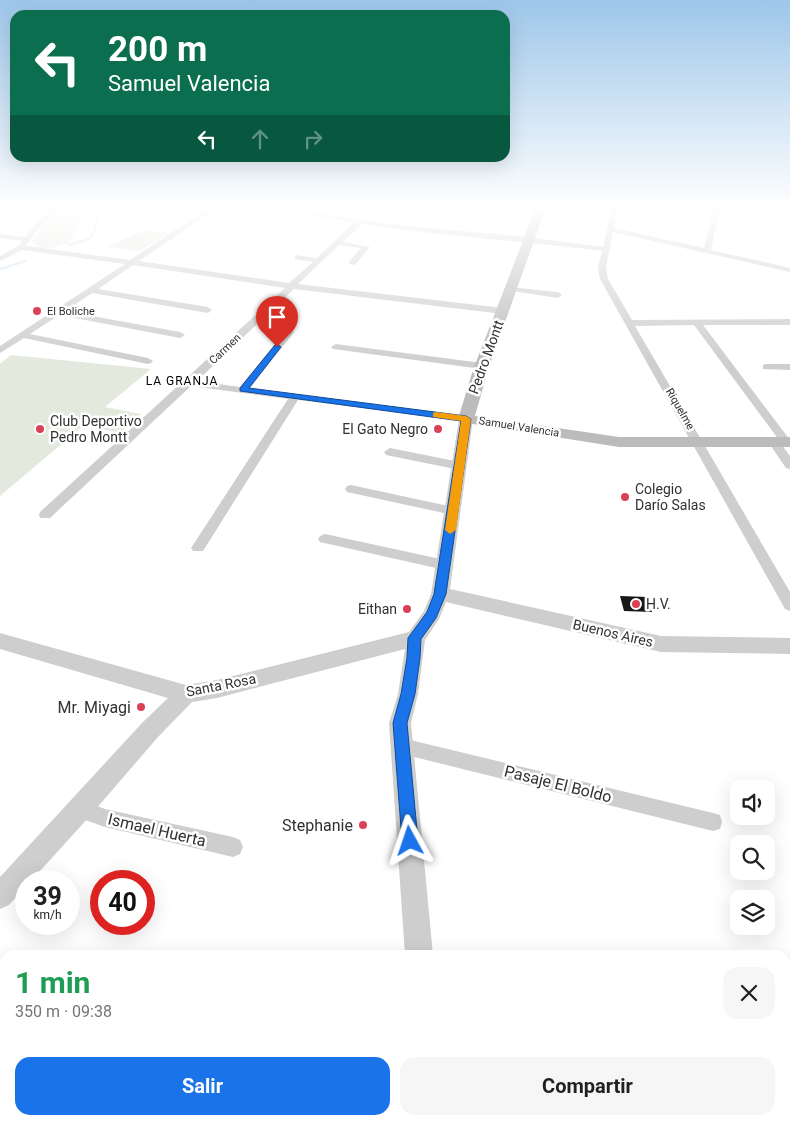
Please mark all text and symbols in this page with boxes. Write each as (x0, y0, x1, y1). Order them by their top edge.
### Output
text: 200 m (108, 29, 207, 70)
icon: left (25, 30, 90, 95)
text: Samuel Valencia (108, 71, 270, 96)
icon: left (193, 125, 221, 153)
icon: ahead (246, 125, 274, 153)
icon: right (299, 125, 327, 153)
pin (256, 296, 298, 347)
icon: arrive (263, 303, 291, 331)
marker: El Boliche (31, 305, 43, 317)
place label: El Boliche (47, 305, 95, 318)
street label: Pedro Montt (465, 318, 507, 396)
street label: Carmen (207, 331, 243, 367)
district label: LA GRANJA (146, 374, 218, 388)
street label: Riquelme (663, 386, 697, 432)
place label: Club Deportivo Pedro Montt (50, 413, 142, 445)
street label: Samuel Valencia (478, 414, 560, 440)
place label: El Gato Negro (342, 421, 428, 437)
marker: Club Deportivo Pedro Montt (34, 423, 46, 435)
marker: El Gato Negro (432, 423, 444, 435)
place label: Colegio Darío Salas (635, 481, 706, 513)
marker: Colegio Darío Salas (619, 491, 631, 503)
place label: H.V. (646, 596, 671, 612)
marker: H.V. (630, 598, 642, 610)
place label: Eithan (358, 601, 397, 617)
marker: Eithan (401, 603, 413, 615)
street label: Buenos Aires (571, 616, 655, 650)
street label: Santa Rosa (185, 670, 257, 700)
place label: Mr. Miyagi (57, 698, 131, 717)
marker: Mr. Miyagi (135, 701, 147, 713)
street label: Pasaje El Boldo (502, 761, 614, 807)
map controls (730, 780, 775, 935)
button: sound (730, 780, 775, 825)
street label: Ismael Huerta (106, 809, 208, 851)
position arrow (383, 814, 435, 866)
place label: Stephanie (282, 816, 353, 835)
marker: Stephanie (357, 819, 369, 831)
button: search (730, 835, 775, 880)
speed limit sign: 40 (90, 870, 155, 935)
text: 39 (33, 882, 62, 911)
button: layers (730, 890, 775, 935)
text: km/h (33, 908, 62, 922)
text: 1 min (15, 965, 90, 1000)
button: close (723, 967, 775, 1019)
text: 350 m · 09:38 (15, 1002, 112, 1021)
button: Salir (15, 1057, 390, 1115)
button: Compartir (400, 1057, 775, 1115)

